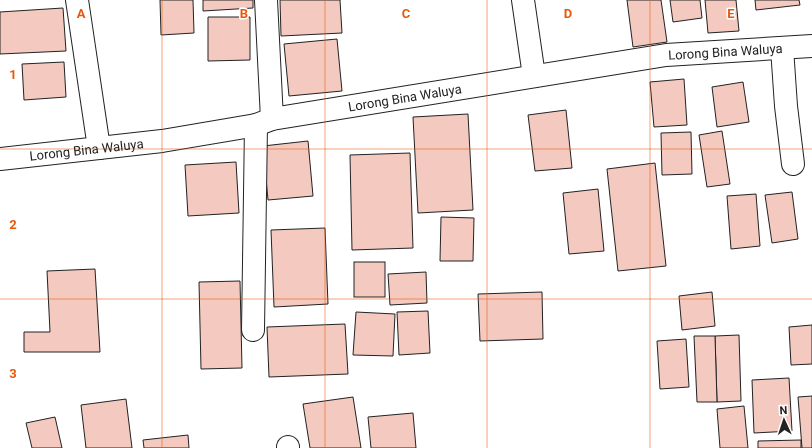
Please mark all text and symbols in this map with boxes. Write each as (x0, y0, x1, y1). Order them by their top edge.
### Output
text: A (77, 6, 86, 21)
text: B (240, 6, 248, 21)
text: C (402, 6, 411, 21)
text: D (564, 6, 572, 21)
text: E (727, 6, 735, 21)
street label: Lorong Bina Waluya (668, 41, 783, 63)
text: 1 (9, 67, 17, 82)
street label: Lorong Bina Waluya (347, 81, 463, 115)
street label: Lorong Bina Waluya (29, 136, 144, 164)
text: 2 (9, 217, 17, 232)
text: 3 (9, 366, 17, 381)
north arrow (764, 400, 804, 440)
text: N (779, 404, 788, 417)

